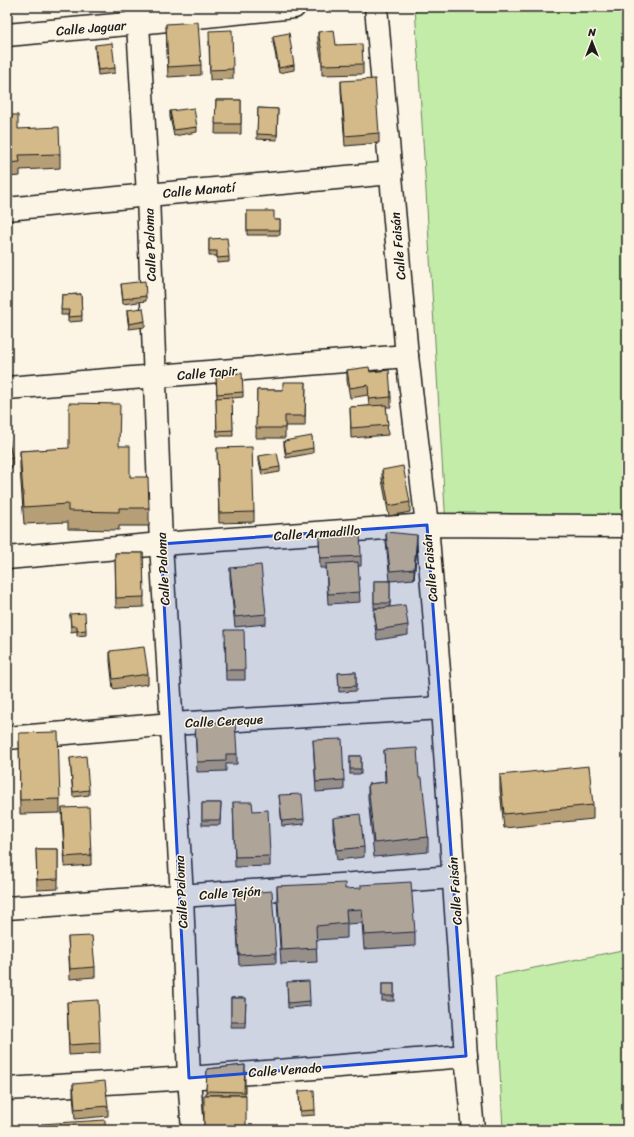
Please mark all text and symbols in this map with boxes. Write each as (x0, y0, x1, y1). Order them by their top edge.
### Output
street label: Calle Jaguar (55, 13, 128, 43)
north arrow (572, 22, 612, 62)
text: N (587, 23, 596, 42)
street label: Calle Manatí (162, 175, 238, 205)
street label: Calle Paloma (137, 208, 163, 282)
street label: Calle Faisán (384, 211, 412, 281)
street label: Calle Tapir (176, 359, 239, 387)
street label: Calle Armadillo (273, 518, 362, 548)
street label: Calle Paloma (150, 531, 176, 606)
street label: Calle Faisán (416, 533, 444, 603)
street label: Calle Cereque (184, 707, 264, 735)
street label: Calle Paloma (168, 854, 194, 929)
street label: Calle Faisán (441, 856, 469, 926)
street label: Calle Tejón (199, 879, 261, 907)
street label: Calle Venado (248, 1056, 323, 1084)

